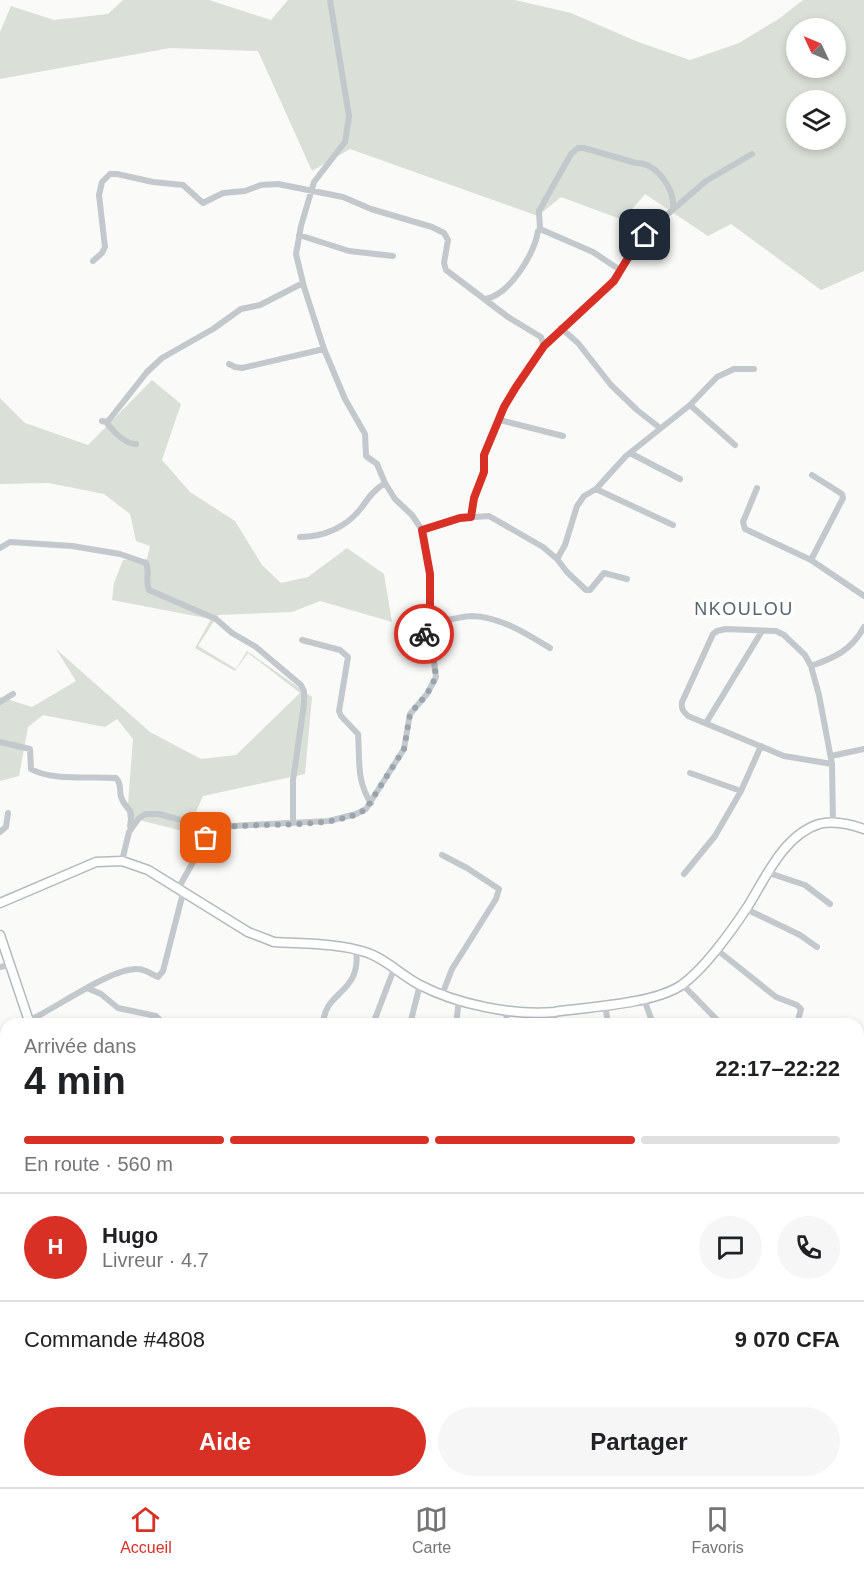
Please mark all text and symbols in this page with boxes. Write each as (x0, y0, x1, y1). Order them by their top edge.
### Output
north arrow (786, 18, 846, 78)
map controls (786, 18, 846, 150)
button: layers (786, 90, 846, 150)
pin (619, 209, 670, 260)
icon: home (628, 218, 661, 251)
district label: NKOULOU (694, 599, 794, 619)
courier (394, 604, 454, 664)
icon: bike (408, 618, 441, 651)
pin (180, 812, 231, 863)
icon: bag (189, 821, 222, 854)
text: Arrivée dans (24, 1035, 136, 1057)
text: 22:17–22:22 (715, 1056, 840, 1081)
text: 4 min (24, 1059, 126, 1102)
text: En route · 560 m (24, 1153, 173, 1175)
button: chat (699, 1216, 762, 1279)
button: phone (777, 1216, 840, 1279)
text: Hugo (102, 1223, 158, 1248)
text: H (48, 1234, 63, 1259)
text: Livreur · 4.7 (102, 1249, 209, 1271)
text: Commande #4808 (24, 1327, 205, 1352)
text: 9 070 CFA (735, 1327, 840, 1352)
button: Aide (24, 1407, 426, 1476)
button: Partager (438, 1407, 840, 1476)
tab: Accueil (120, 1503, 172, 1557)
tab: Carte (412, 1503, 451, 1557)
tab: Favoris (691, 1503, 744, 1557)

